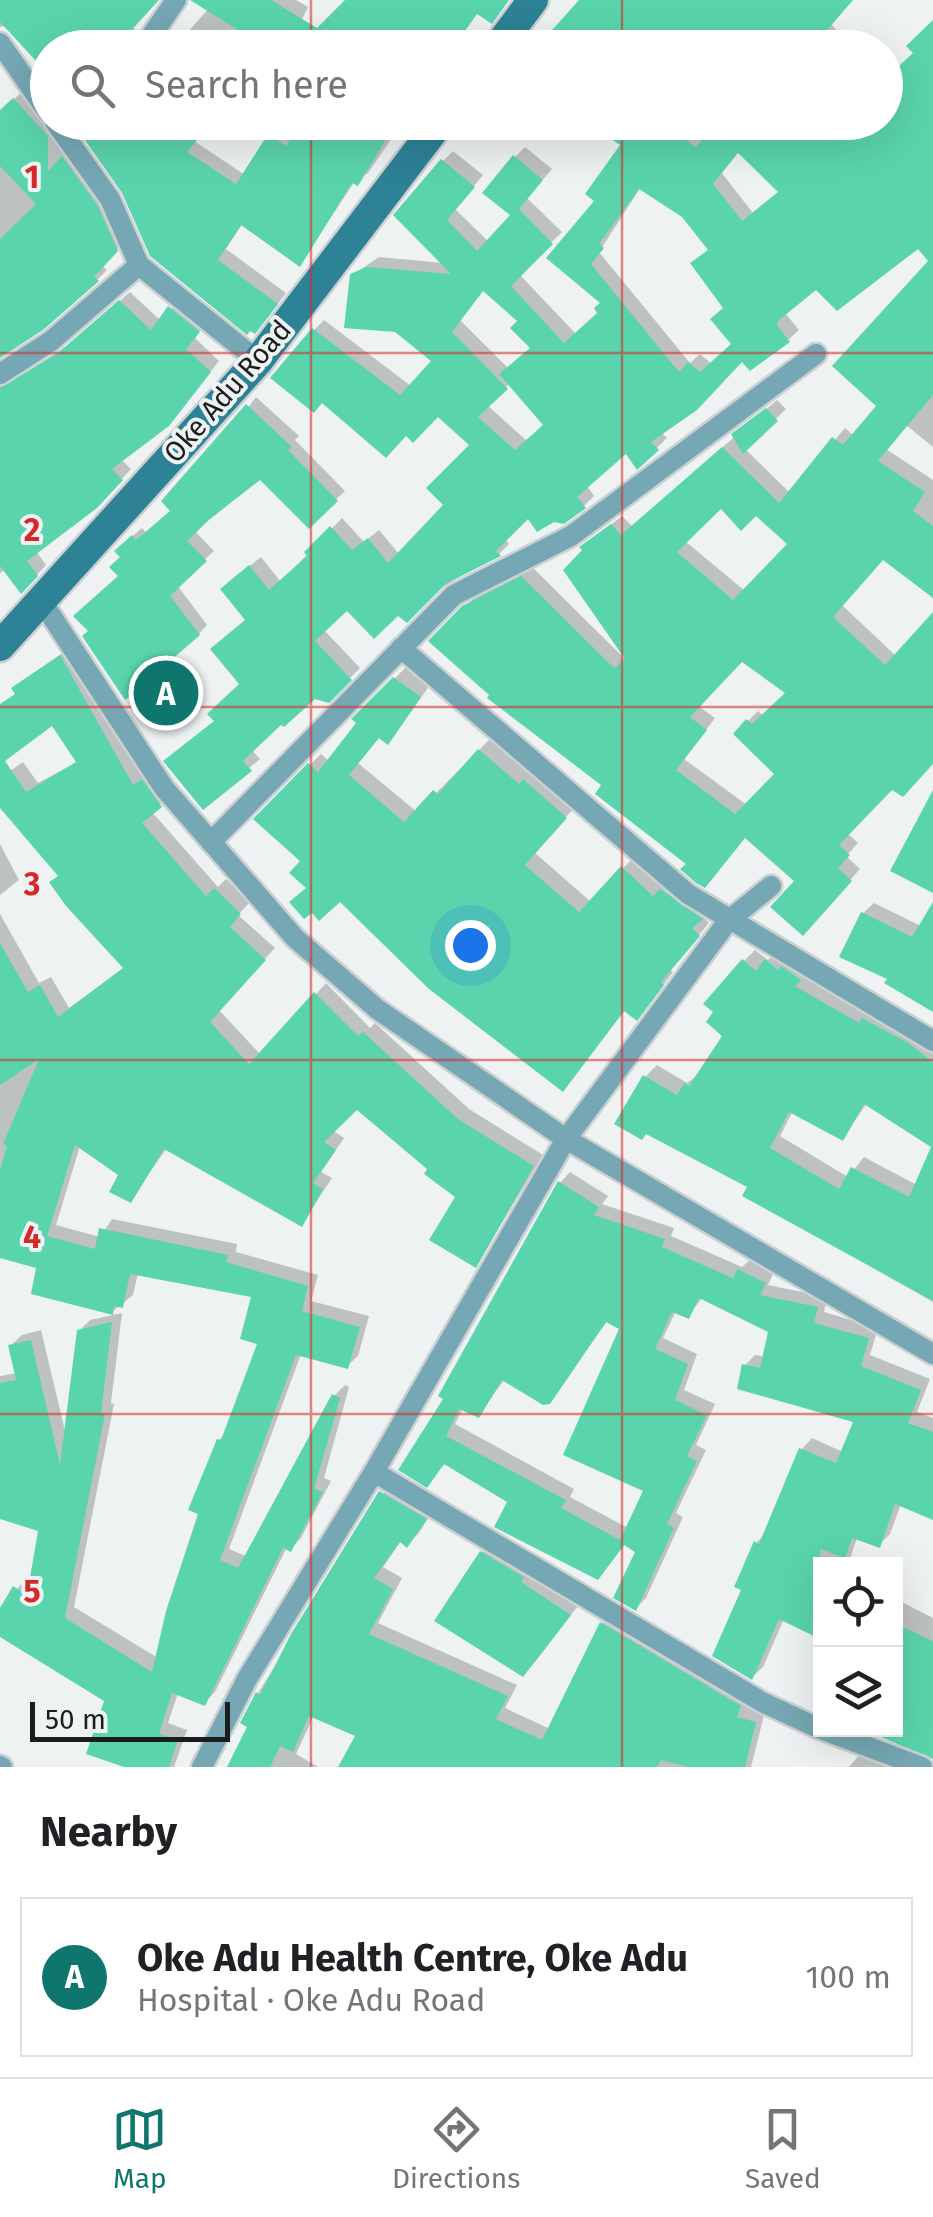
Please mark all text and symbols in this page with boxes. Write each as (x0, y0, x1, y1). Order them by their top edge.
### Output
search box (30, 30, 903, 140)
icon: search (65, 58, 120, 113)
text: Search here (145, 62, 348, 108)
text: 1 (25, 158, 39, 196)
street label: Oke Adu Road (157, 314, 298, 469)
text: 2 (24, 511, 40, 549)
pin: A (134, 656, 198, 730)
text: 3 (23, 865, 40, 903)
your location (445, 920, 496, 971)
text: 4 (23, 1218, 41, 1256)
map controls (813, 1557, 903, 1737)
button: locate (813, 1557, 903, 1647)
text: 5 (23, 1572, 41, 1610)
button: layers (813, 1647, 903, 1737)
scale bar (30, 1697, 230, 1742)
text: 50 m (45, 1703, 106, 1736)
text: Nearby (40, 1807, 177, 1857)
text: Oke Adu Health Centre, Oke Adu (137, 1935, 688, 1981)
text: A (65, 1958, 84, 1996)
text: 100 m (806, 1958, 891, 1996)
text: Hospital · Oke Adu Road (137, 1981, 485, 2019)
tab: Map (112, 2102, 167, 2195)
tab: Directions (392, 2102, 520, 2195)
tab: Saved (745, 2102, 821, 2195)

